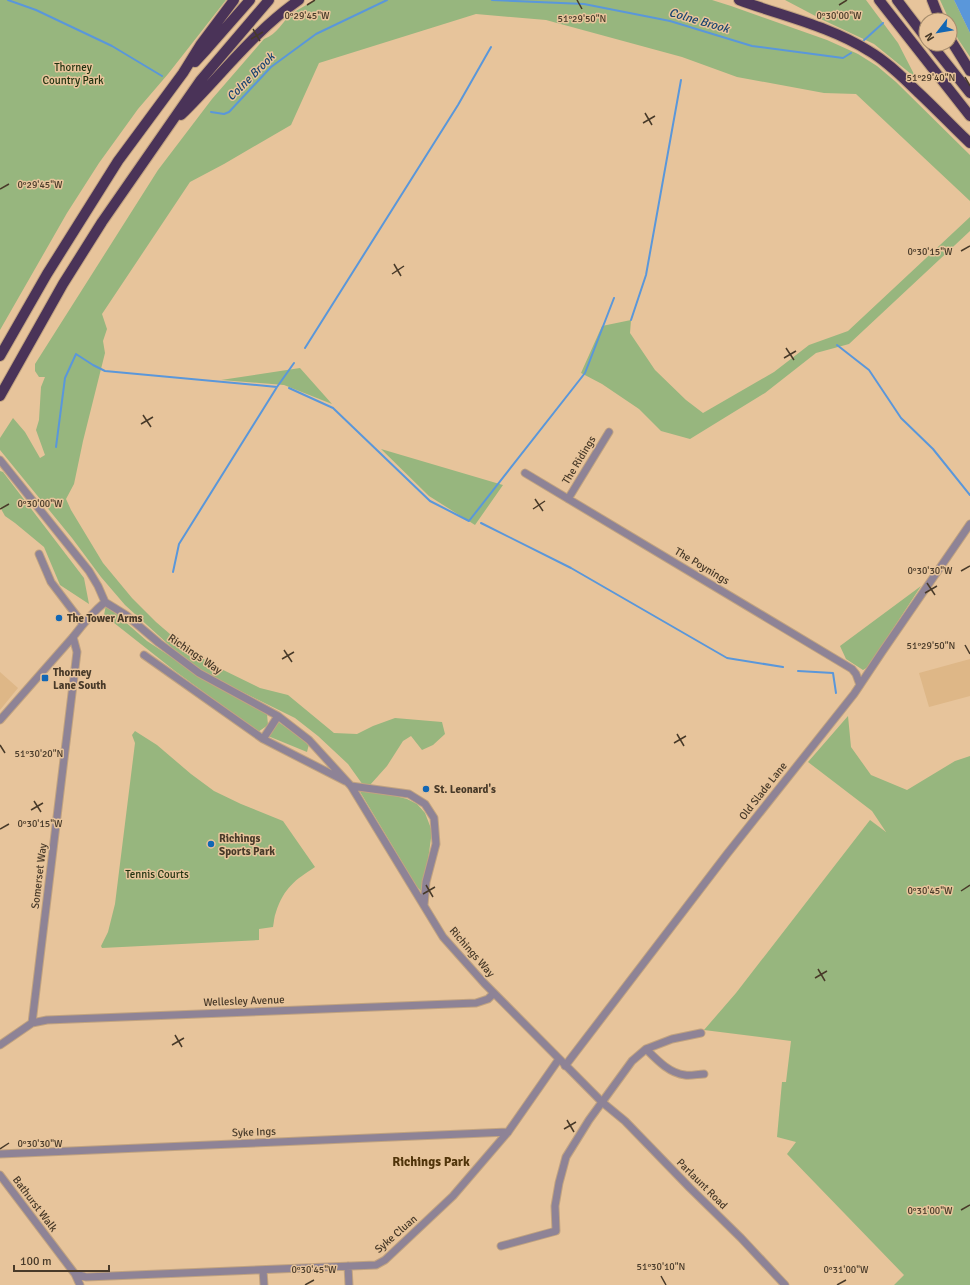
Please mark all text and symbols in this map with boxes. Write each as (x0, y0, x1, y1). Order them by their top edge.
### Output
water label: Colne Brook (667, 5, 732, 37)
text: 0°29'45"W (284, 10, 330, 22)
text: 0°30'00"W (816, 10, 862, 22)
north arrow (918, 12, 958, 52)
text: 51°29'50"N (558, 13, 606, 25)
text: N (922, 30, 937, 44)
water label: Colne Brook (224, 49, 279, 104)
park label: Thorney Country Park (42, 61, 104, 87)
text: 51°29'40"N (907, 72, 955, 84)
text: 0°29'45"W (17, 179, 63, 191)
text: 0°30'15"W (907, 246, 953, 258)
street label: The Ridings (559, 433, 599, 487)
text: 0°30'00"W (17, 498, 63, 510)
street label: The Poynings (672, 545, 732, 588)
text: 0°30'30"W (907, 565, 953, 577)
place label: The Tower Arms (67, 612, 143, 625)
marker: The Tower Arms (54, 613, 64, 623)
street label: Richings Way (166, 631, 225, 677)
text: 51°29'50"N (907, 640, 955, 652)
place label: Thorney Lane South (53, 666, 106, 692)
marker: Thorney Lane South (40, 673, 50, 683)
text: 51°30'20"N (15, 748, 63, 760)
street label: Old Slade Lane (736, 759, 790, 823)
place label: St. Leonard's (434, 783, 496, 796)
marker: St. Leonard's (421, 784, 431, 794)
text: 0°30'15"W (17, 818, 63, 830)
place label: Richings Sports Park (219, 832, 275, 858)
marker: Richings Sports Park (206, 839, 216, 849)
street label: Somerset Way (29, 841, 50, 910)
park label: Tennis Courts (125, 868, 189, 881)
text: 0°30'45"W (907, 885, 953, 897)
street label: Richings Way (447, 924, 498, 980)
street label: Wellesley Avenue (203, 993, 285, 1009)
street label: Syke Ings (232, 1125, 276, 1139)
text: 0°30'30"W (17, 1138, 63, 1150)
district label: Richings Park (392, 1154, 470, 1170)
street label: Parlaunt Road (674, 1156, 730, 1212)
street label: Bathurst Walk (10, 1174, 60, 1235)
text: 0°31'00"W (907, 1205, 953, 1217)
street label: Syke Cluan (372, 1212, 420, 1256)
scale bar (14, 1247, 109, 1273)
text: 100 m (20, 1254, 52, 1269)
text: 51°30'10"N (637, 1261, 685, 1273)
text: 0°30'45"W (291, 1264, 337, 1276)
text: 0°31'00"W (823, 1264, 869, 1276)

